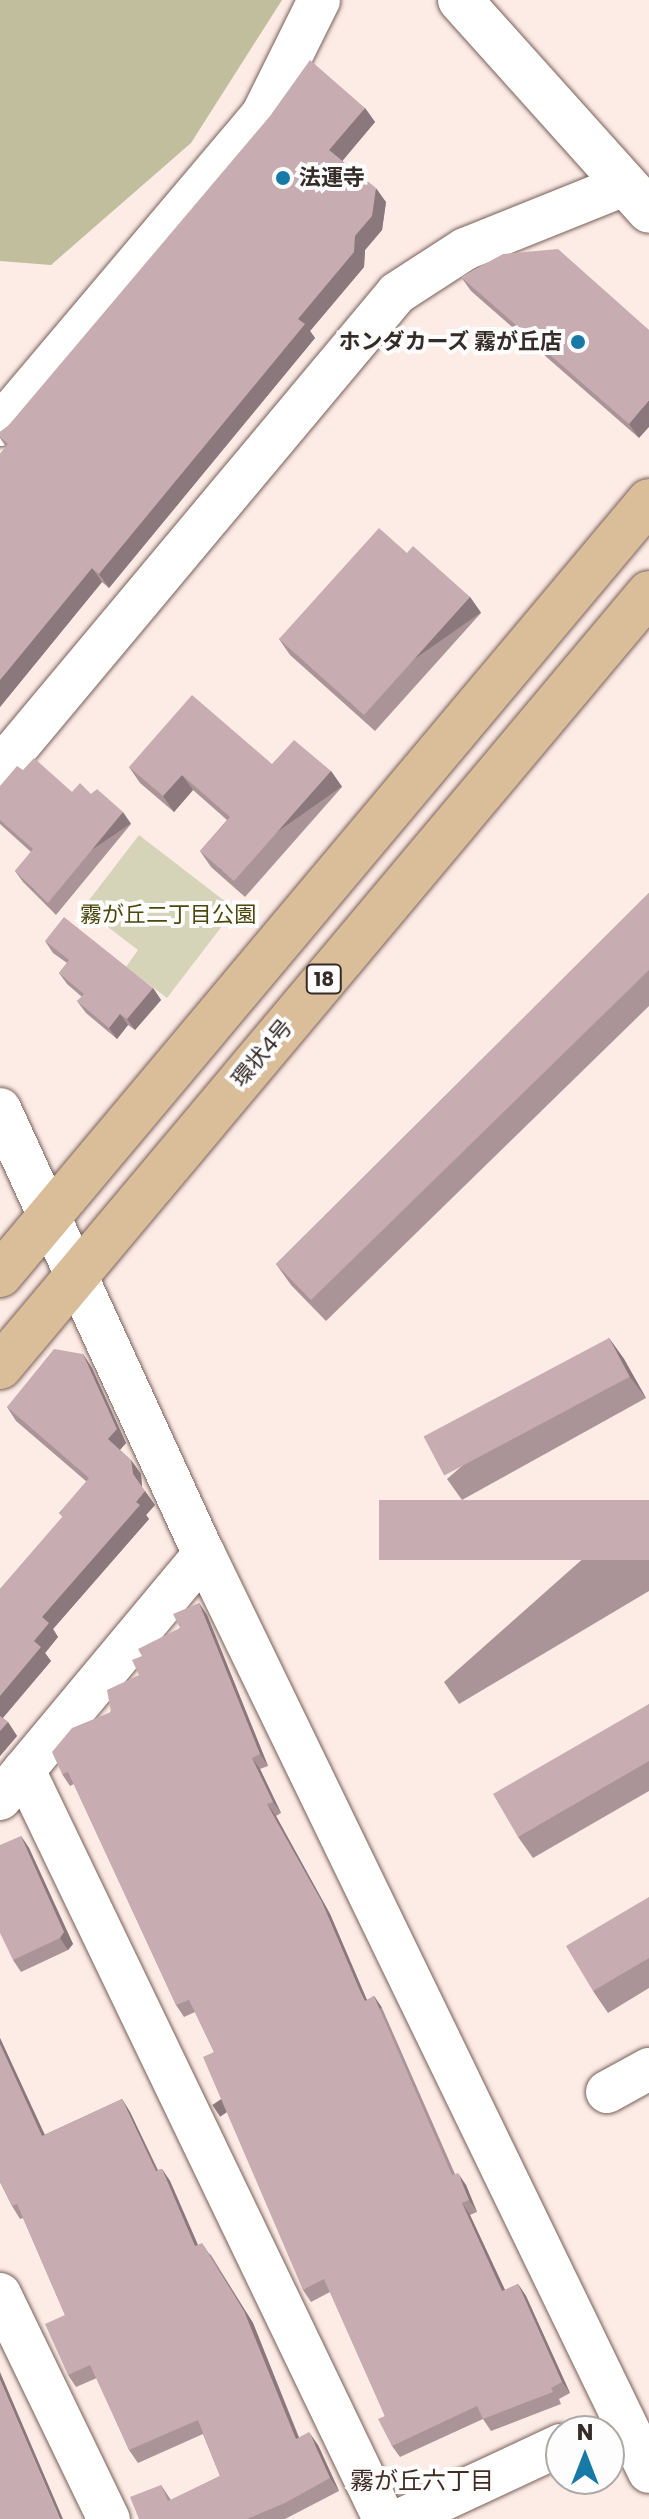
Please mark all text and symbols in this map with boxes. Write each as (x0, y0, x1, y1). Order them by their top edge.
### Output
place label: 法運寺 (299, 165, 365, 191)
marker: 法運寺 (274, 169, 292, 187)
place label: ホンダカーズ 霧が丘店 (337, 329, 562, 355)
marker: ホンダカーズ 霧が丘店 (569, 333, 587, 351)
park label: 霧が丘二丁目公園 (80, 902, 256, 928)
road number: 18 (304, 963, 344, 995)
street label: 環状4号 (226, 1014, 298, 1092)
north arrow (545, 2415, 625, 2495)
text: N (577, 2417, 593, 2448)
district label: 霧が丘六丁目 (350, 2467, 494, 2495)

